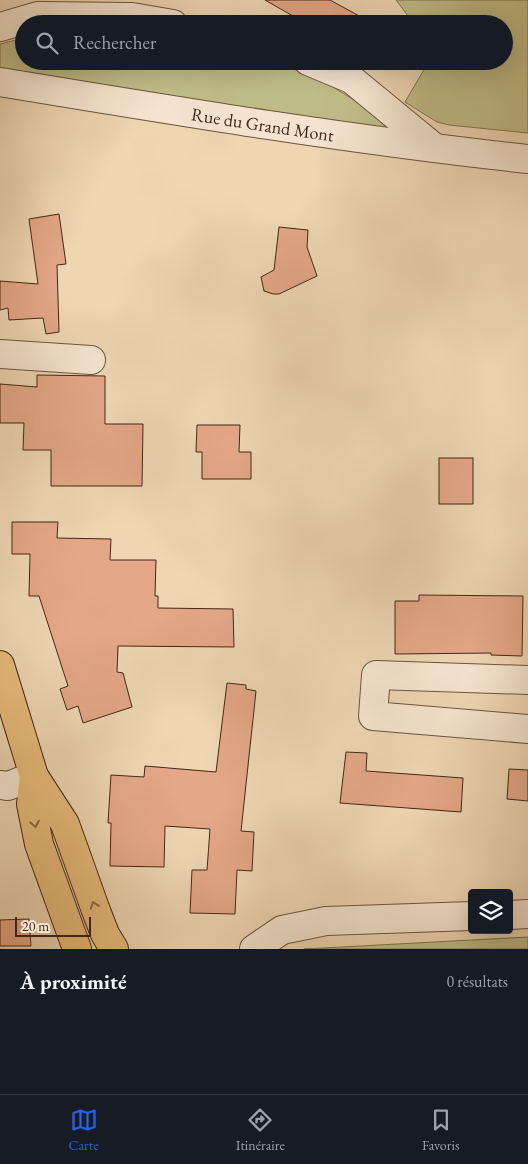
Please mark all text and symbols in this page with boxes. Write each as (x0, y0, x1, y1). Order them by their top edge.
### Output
search box (15, 15, 513, 70)
icon: search (33, 29, 61, 57)
text: Rechercher (73, 30, 156, 55)
street label: Rue du Grand Mont (190, 102, 336, 146)
one-way arrow (30, 820, 40, 829)
map controls (468, 889, 513, 934)
button: layers (468, 889, 513, 934)
one-way arrow (90, 901, 100, 910)
scale bar (15, 914, 91, 937)
text: 20 m (22, 917, 49, 935)
text: À proximité (20, 968, 127, 995)
text: 0 résultats (446, 971, 508, 992)
tab: Carte (69, 1106, 99, 1154)
tab: Itinéraire (236, 1106, 285, 1154)
tab: Favoris (422, 1106, 459, 1154)

